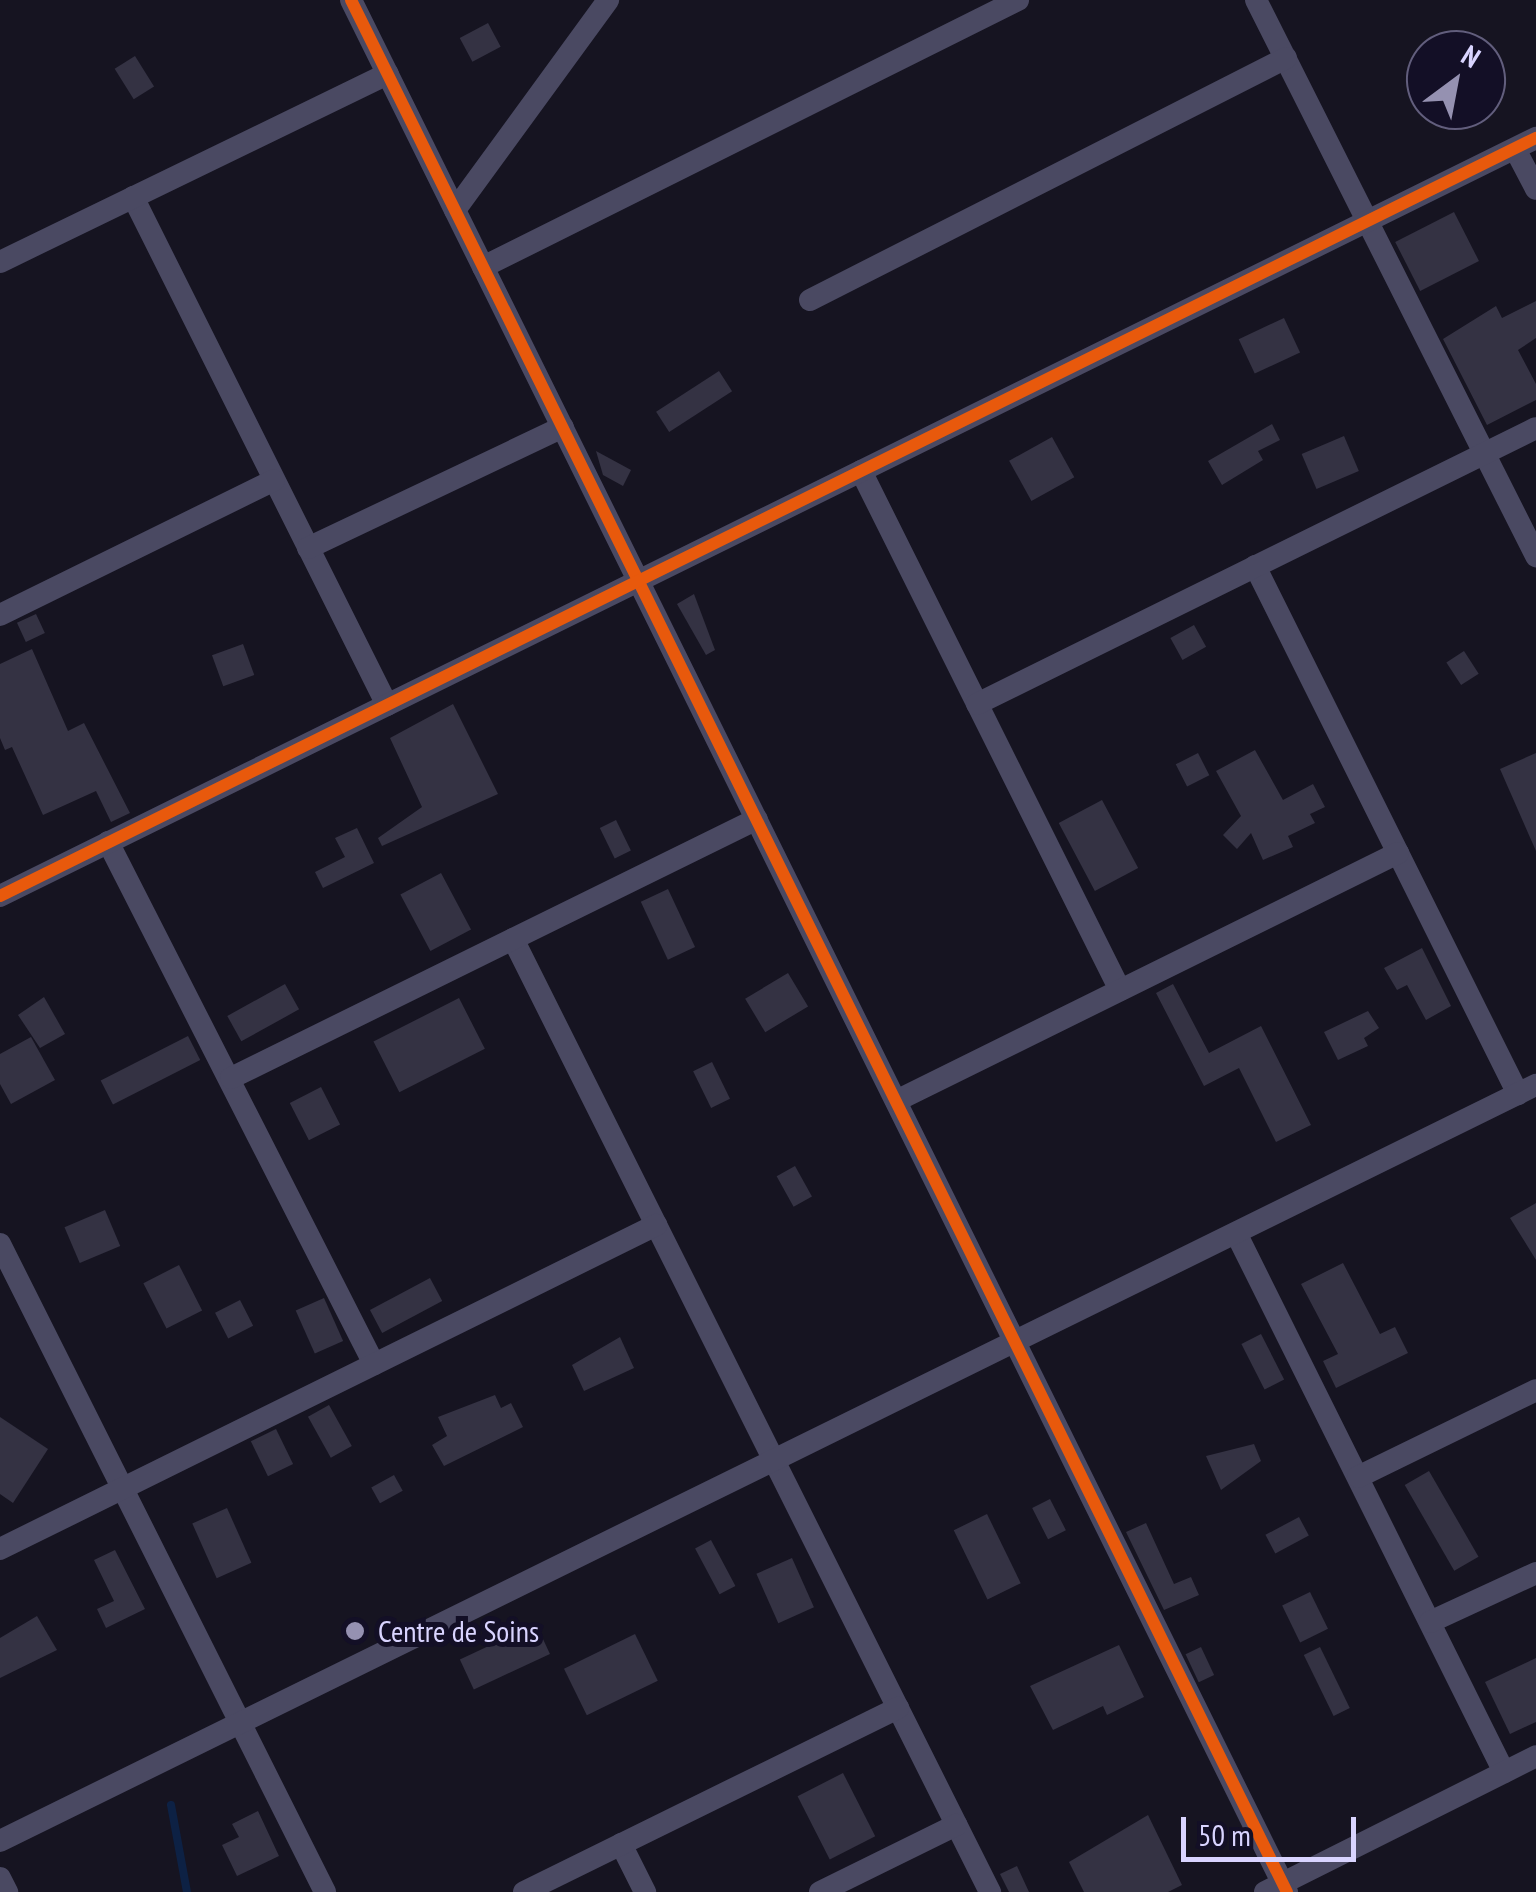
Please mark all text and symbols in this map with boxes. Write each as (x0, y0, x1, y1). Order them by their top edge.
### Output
north arrow (1406, 30, 1506, 130)
text: N (1455, 36, 1487, 76)
place label: Centre de Soins (378, 1613, 539, 1649)
marker: Centre de Soins (342, 1618, 368, 1644)
scale bar (1186, 1797, 1361, 1859)
text: 50 m (1198, 1815, 1251, 1854)

